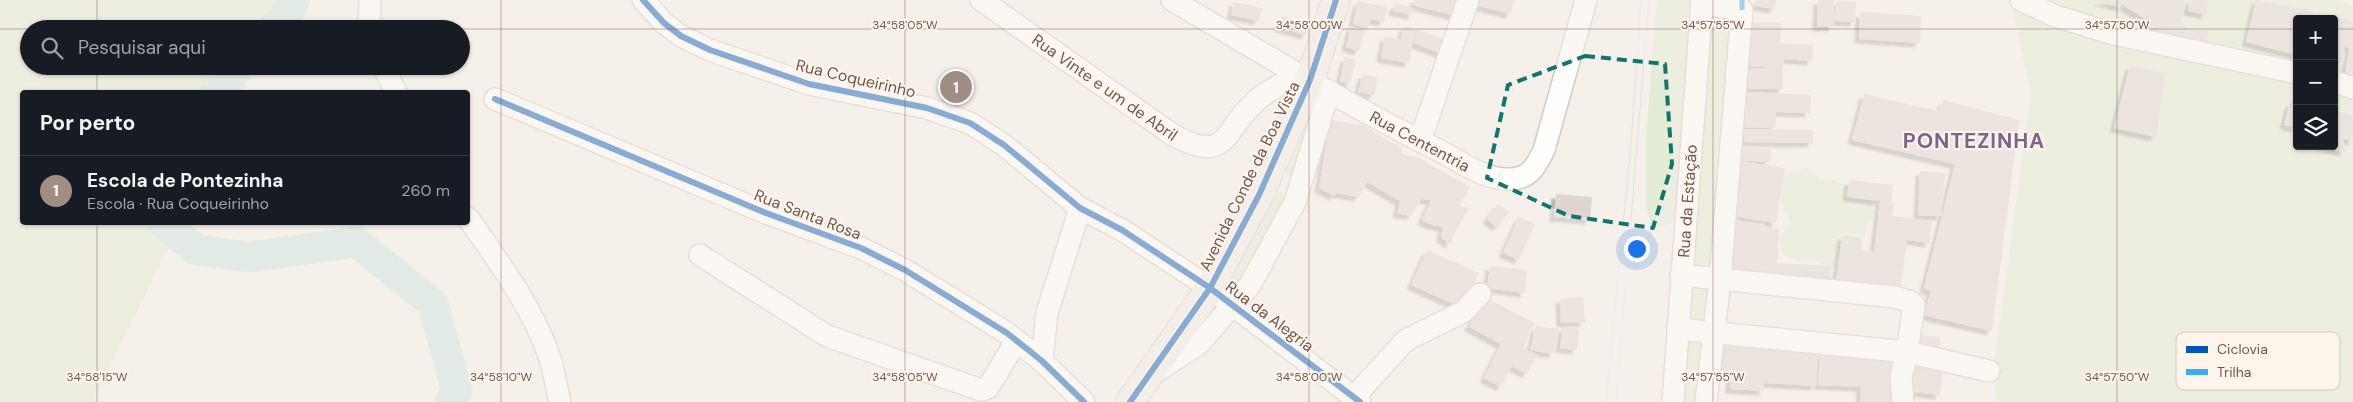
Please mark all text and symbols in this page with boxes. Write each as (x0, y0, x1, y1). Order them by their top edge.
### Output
map controls (2293, 15, 2338, 150)
button: + (2293, 15, 2338, 60)
text: 34°58'05"W (872, 17, 938, 33)
text: 34°58'00"W (1276, 17, 1343, 33)
text: 34°57'55"W (1681, 17, 1745, 33)
text: 34°57'50"W (2085, 17, 2150, 33)
search box (20, 20, 470, 75)
street label: Rua Vinte e um de Abril (1028, 29, 1182, 146)
icon: search (38, 34, 66, 62)
text: Pesquisar aqui (78, 35, 206, 60)
street label: Rua Coqueirinho (794, 54, 918, 102)
button: − (2293, 60, 2338, 105)
pin: 1 (940, 68, 972, 106)
street label: Avenida Conde da Boa Vista (1194, 78, 1305, 275)
button: layers (2293, 105, 2338, 150)
street label: Rua Cententria (1366, 106, 1473, 177)
text: Por perto (40, 109, 135, 137)
district label: PONTEZINHA (1903, 127, 2045, 155)
street label: Rua da Estação (1673, 144, 1702, 258)
text: Escola de Pontezinha (87, 168, 283, 193)
text: 1 (53, 180, 59, 201)
text: 260 m (401, 180, 450, 201)
street label: Rua Santa Rosa (751, 184, 864, 245)
text: Escola · Rua Coqueirinho (87, 193, 269, 214)
your location (1624, 236, 1650, 262)
street label: Rua da Alegria (1221, 276, 1318, 356)
legend (2176, 332, 2340, 390)
text: Ciclovia (2217, 340, 2268, 358)
text: Trilha (2217, 363, 2251, 381)
text: 34°58'15"W (67, 369, 128, 385)
text: 34°58'10"W (470, 369, 532, 385)
text: 34°58'05"W (872, 369, 938, 385)
text: 34°58'00"W (1276, 369, 1343, 385)
text: 34°57'55"W (1681, 369, 1745, 385)
text: 34°57'50"W (2085, 369, 2150, 385)

